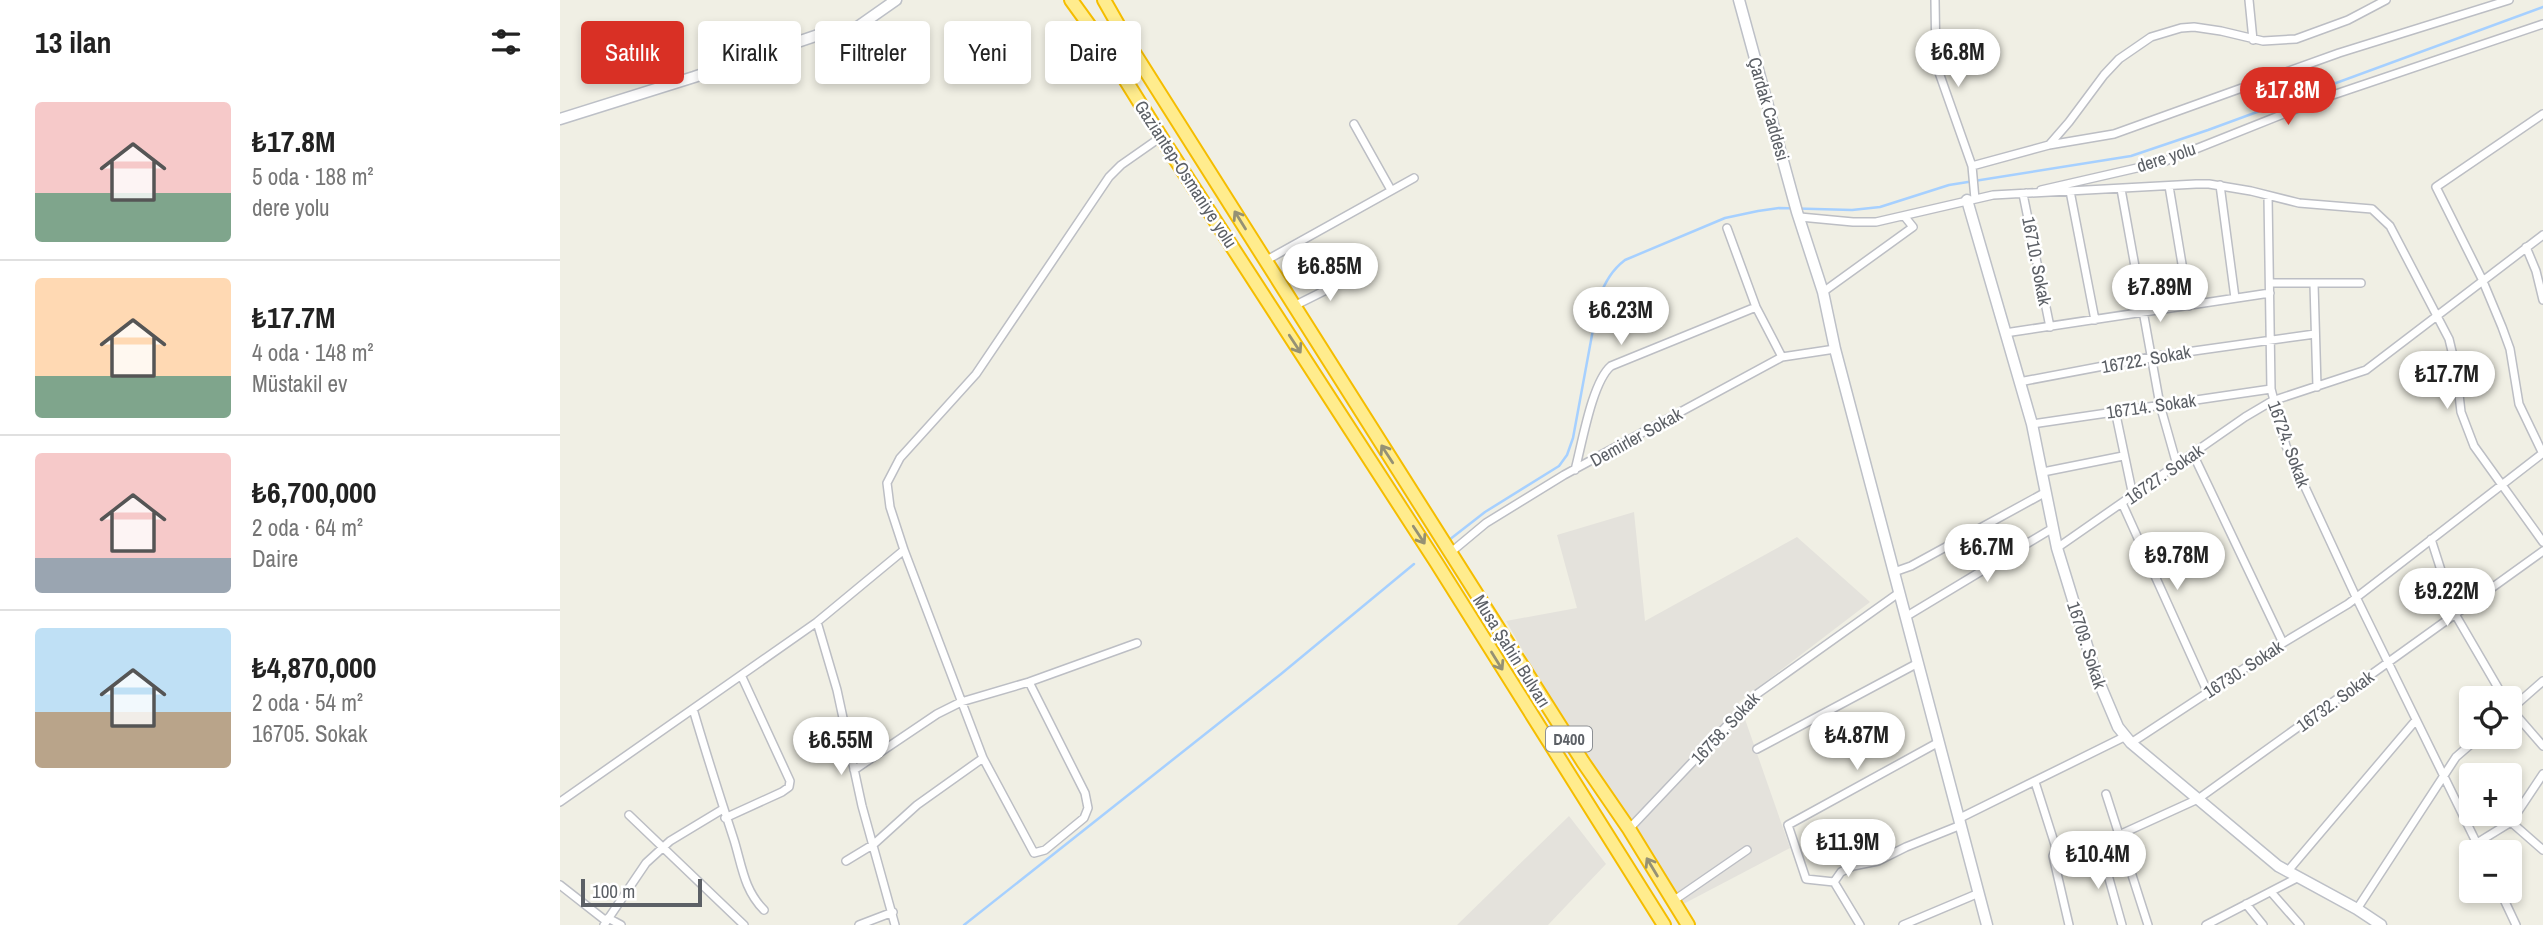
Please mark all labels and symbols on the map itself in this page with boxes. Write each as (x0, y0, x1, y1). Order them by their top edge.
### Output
pin: ₺6.8M (1909, 29, 2007, 89)
street label: Çardak Caddesi (1742, 54, 1796, 164)
pin: ₺17.8M (2231, 68, 2345, 127)
street label: Gaziantep-Osmaniye yolu (1129, 95, 1243, 253)
street label: dere yolu (2133, 136, 2199, 178)
one-way arrow (1232, 211, 1246, 231)
street label: 16710. Sokak (2016, 214, 2058, 308)
pin: ₺6.85M (1273, 244, 1387, 303)
pin: ₺7.89M (2103, 264, 2217, 324)
pin: ₺6.23M (1564, 288, 1678, 347)
one-way arrow (1288, 334, 1303, 353)
street label: 16722. Sokak (2099, 339, 2193, 379)
pin: ₺17.7M (2390, 352, 2504, 411)
street label: 16714. Sokak (2105, 387, 2198, 425)
street label: 16724. Sokak (2262, 397, 2316, 491)
street label: Demirler Sokak (1585, 401, 1687, 473)
street label: 16727. Sokak (2120, 438, 2209, 510)
one-way arrow (1379, 445, 1393, 465)
pin: ₺6.7M (1938, 524, 2036, 584)
one-way arrow (1412, 525, 1426, 544)
pin: ₺9.78M (2120, 532, 2234, 592)
pin: ₺9.22M (2390, 568, 2504, 628)
street label: Musa Şahin Bulvarı (1467, 590, 1557, 712)
street label: 16709. Sokak (2061, 598, 2113, 692)
street label: 16730. Sokak (2198, 634, 2288, 704)
one-way arrow (1491, 651, 1505, 671)
street label: 16732. Sokak (2291, 664, 2379, 738)
street label: 16758. Sokak (1685, 686, 1765, 770)
pin: ₺4.87M (1800, 712, 1914, 772)
pin: ₺6.55M (784, 718, 898, 777)
road number: D400 (1546, 726, 1592, 752)
pin: ₺11.9M (1791, 820, 1905, 879)
pin: ₺10.4M (2041, 832, 2155, 891)
one-way arrow (1645, 857, 1659, 877)
scale bar (581, 876, 702, 908)

